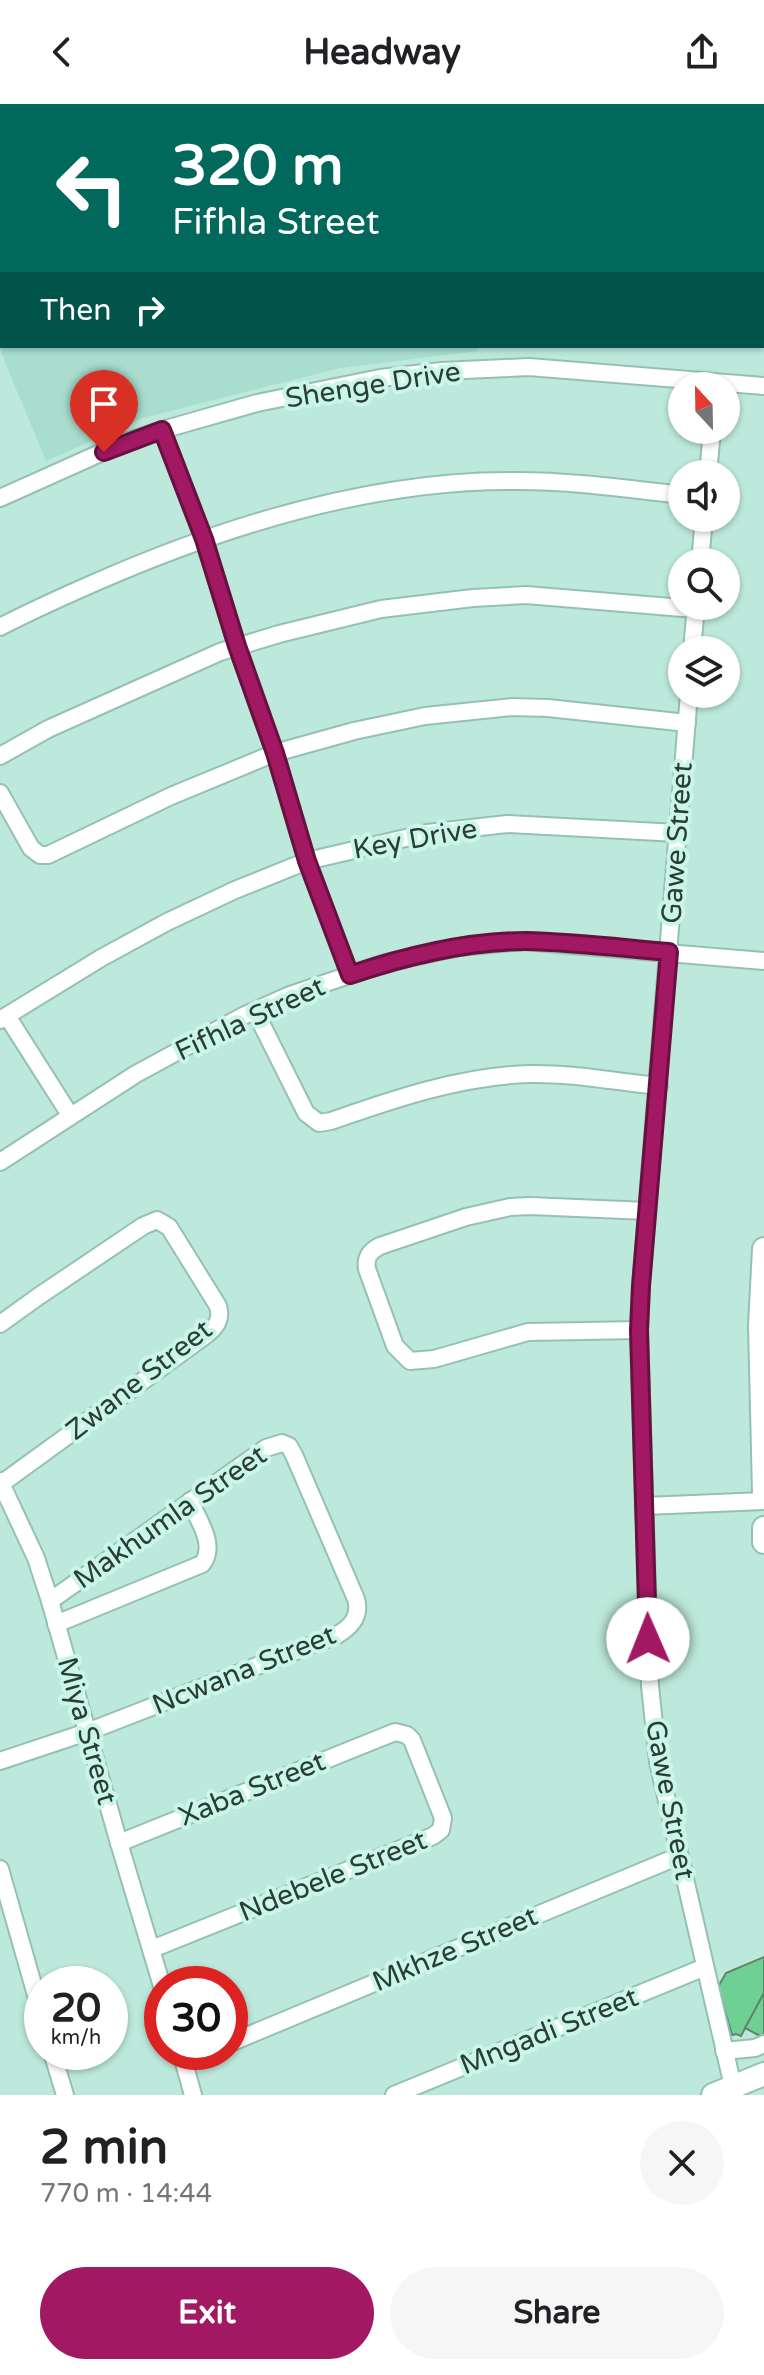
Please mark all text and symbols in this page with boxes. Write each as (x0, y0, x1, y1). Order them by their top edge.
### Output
icon: back (40, 30, 84, 74)
icon: share (680, 30, 724, 74)
text: Headway (303, 31, 461, 74)
text: 320 m (172, 133, 343, 200)
icon: left (40, 136, 144, 240)
text: Fifhla Street (172, 201, 380, 244)
icon: right (128, 288, 172, 332)
text: Then (40, 292, 112, 329)
street label: Shenge Drive (283, 354, 463, 416)
pin (70, 370, 138, 452)
north arrow (668, 372, 740, 444)
map controls (668, 372, 740, 708)
icon: arrive (82, 382, 126, 426)
button: sound (668, 460, 740, 532)
button: search (668, 548, 740, 620)
button: layers (668, 636, 740, 708)
street label: Gawe Street (654, 761, 700, 925)
street label: Key Drive (350, 811, 480, 867)
street label: Fifhla Street (170, 969, 331, 1069)
street label: Zwane Street (59, 1312, 219, 1448)
street label: Makhumla Street (67, 1438, 273, 1596)
position arrow (606, 1597, 690, 1681)
street label: Ncwana Street (147, 1618, 341, 1722)
street label: Miya Street (50, 1653, 124, 1809)
street label: Gawe Street (638, 1717, 702, 1883)
street label: Xaba Street (174, 1744, 330, 1834)
street label: Ndebele Street (234, 1823, 432, 1929)
street label: Mkhze Street (367, 1899, 543, 1999)
speed limit sign: 30 (144, 1966, 248, 2070)
street label: Mngadi Street (455, 1980, 643, 2082)
text: 20 (51, 1984, 101, 2032)
text: km/h (51, 2026, 101, 2050)
text: 2 min (40, 2119, 168, 2177)
button: close (640, 2121, 724, 2205)
text: 770 m · 14:44 (40, 2178, 212, 2209)
button: Exit (40, 2267, 374, 2359)
button: Share (390, 2267, 724, 2359)

